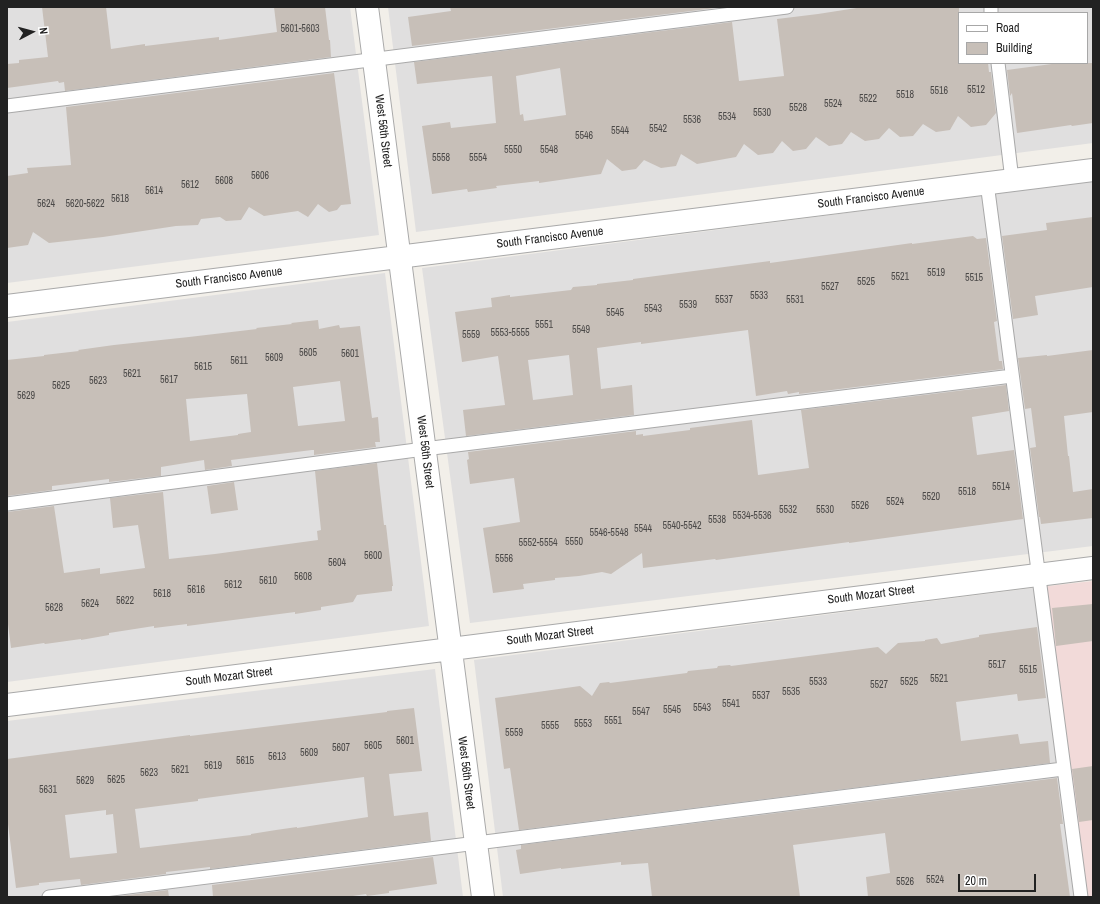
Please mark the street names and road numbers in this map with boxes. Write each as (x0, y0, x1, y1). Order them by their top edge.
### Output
street label: West 56th Street (371, 94, 395, 168)
street label: South Francisco Avenue (817, 184, 925, 212)
street label: South Francisco Avenue (496, 224, 604, 252)
street label: South Francisco Avenue (175, 264, 283, 292)
street label: West 56th Street (413, 415, 437, 489)
street label: South Mozart Street (827, 583, 915, 607)
street label: South Mozart Street (506, 624, 594, 648)
street label: South Mozart Street (185, 665, 273, 689)
street label: West 56th Street (454, 736, 478, 810)

